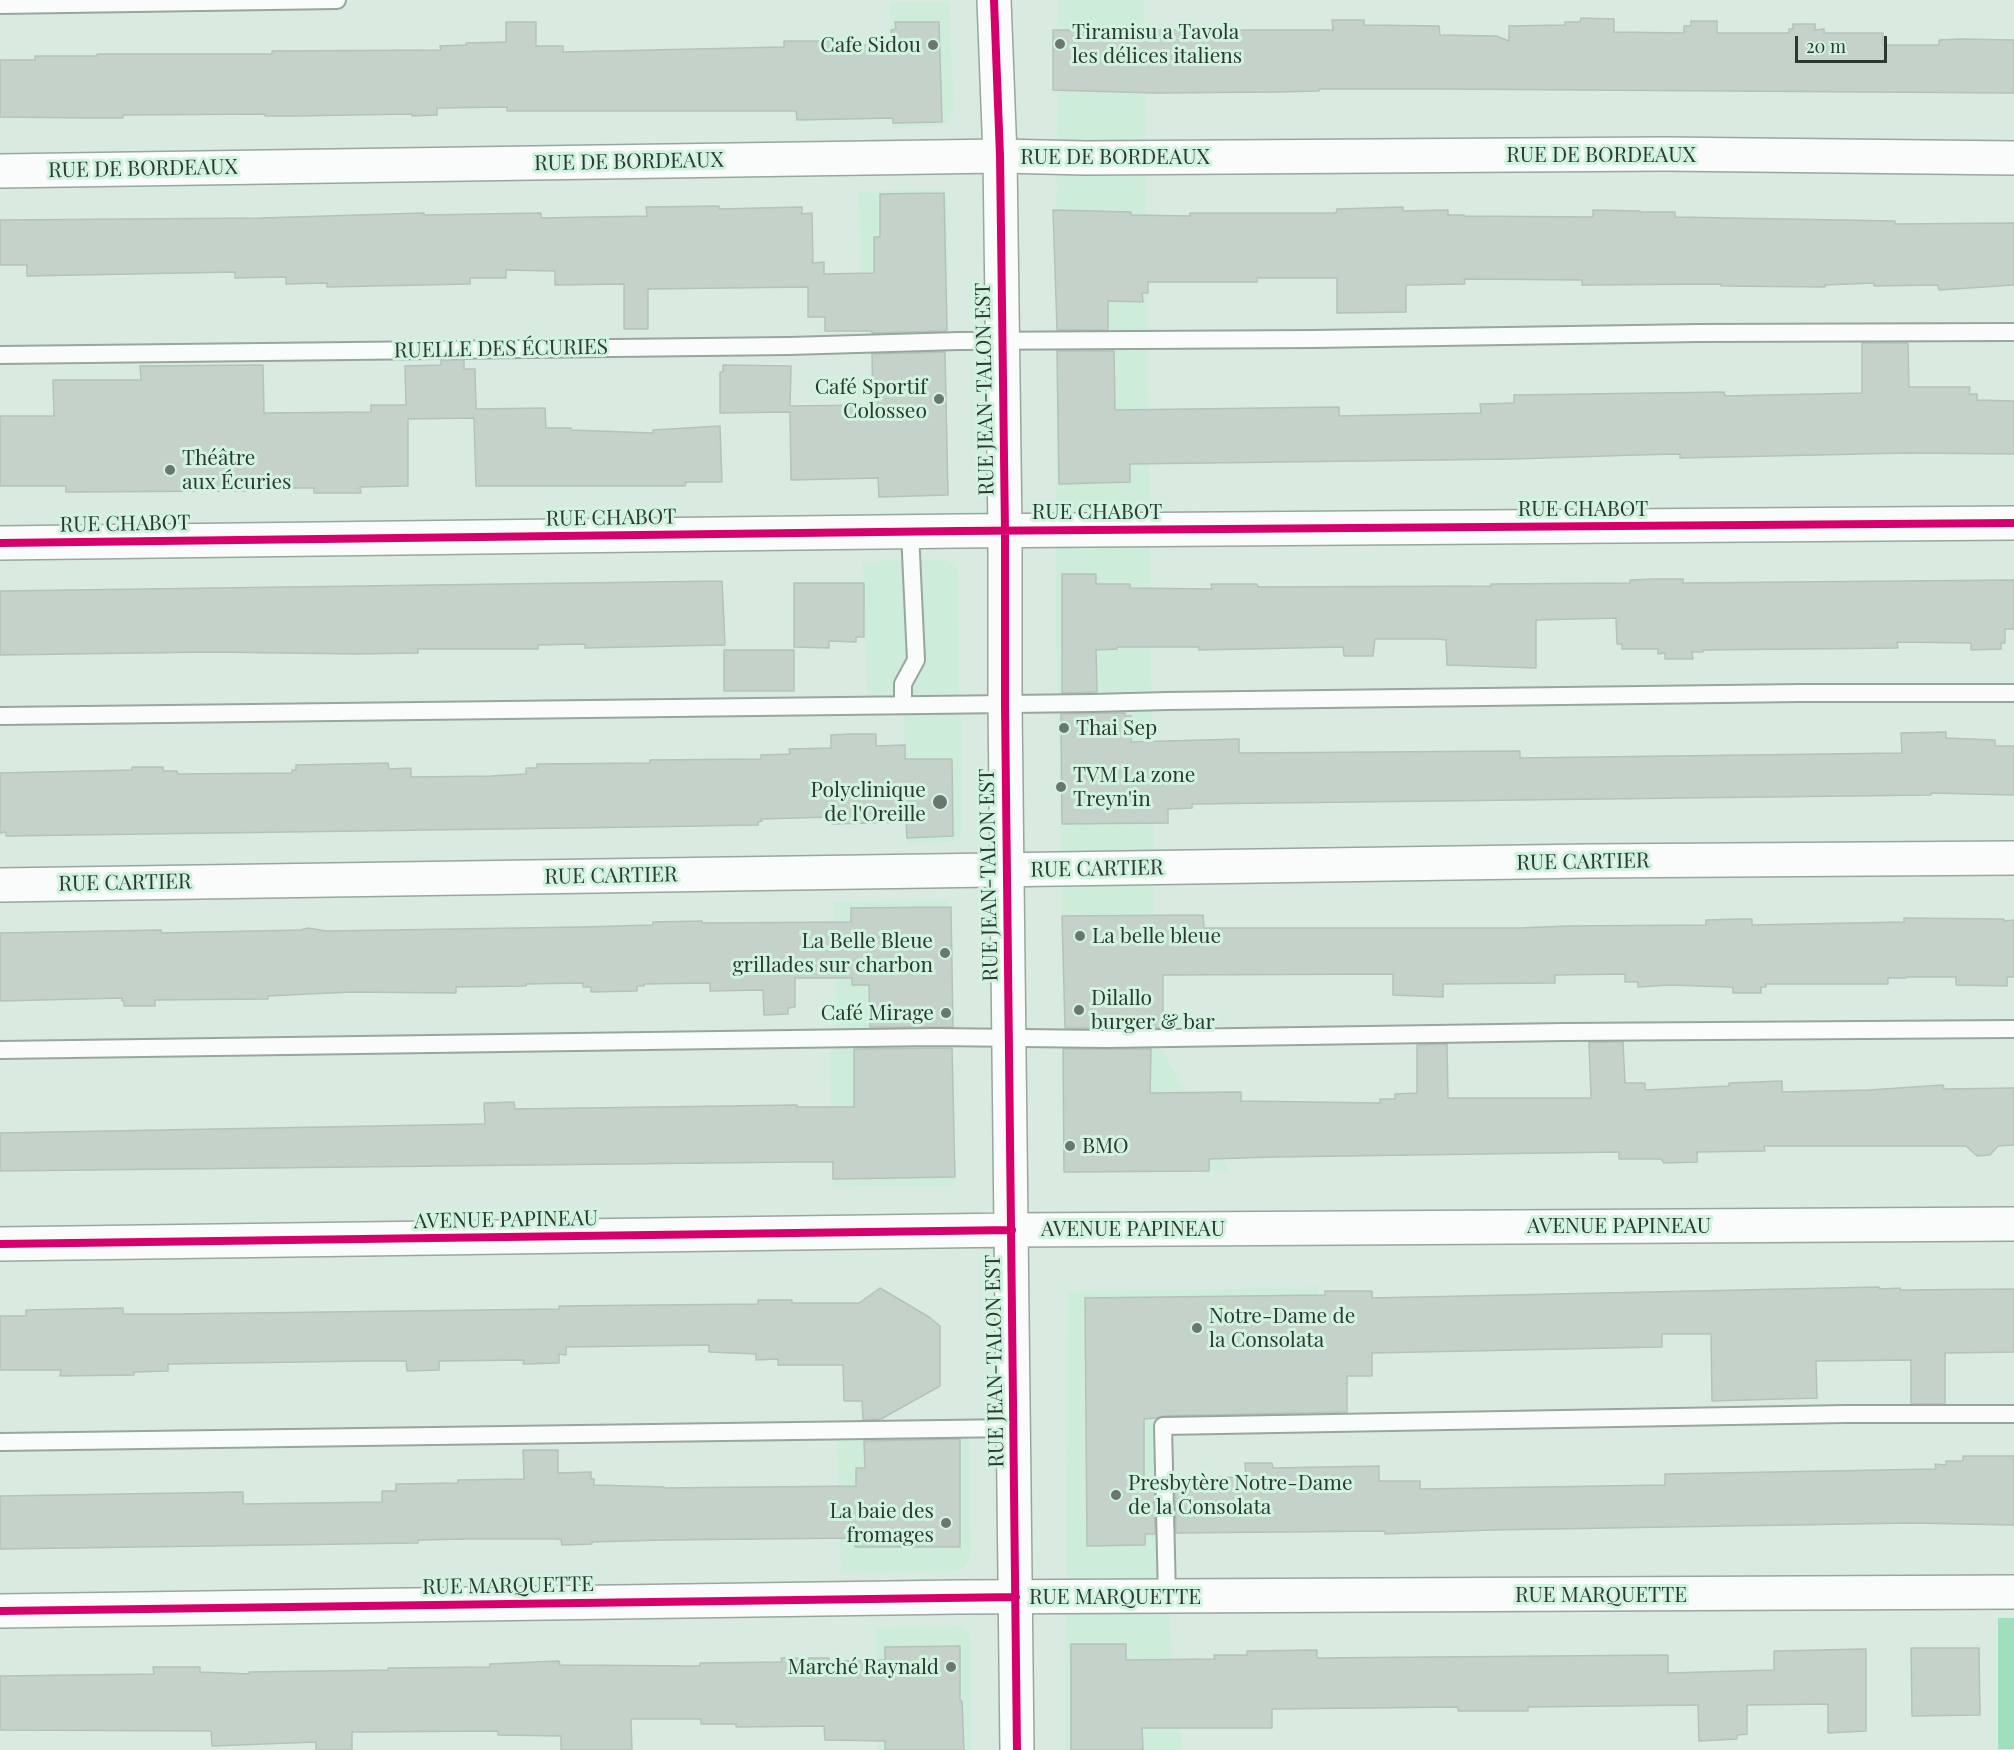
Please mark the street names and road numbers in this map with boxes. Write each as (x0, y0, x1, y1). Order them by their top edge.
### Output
street label: RUE DE BORDEAUX (1506, 142, 1696, 168)
street label: RUE DE BORDEAUX (1020, 144, 1210, 170)
street label: RUE DE BORDEAUX (534, 148, 724, 176)
street label: RUE DE BORDEAUX (48, 155, 238, 183)
street label: RUE JEAN-TALON EST (971, 282, 999, 496)
street label: RUELLE DES ÉCURIES (394, 335, 608, 363)
street label: RUE CHABOT (1518, 496, 1648, 522)
street label: RUE CHABOT (1032, 499, 1162, 525)
street label: RUE CHABOT (545, 504, 677, 532)
street label: RUE CHABOT (59, 510, 191, 538)
street label: RUE JEAN-TALON EST (975, 768, 1003, 982)
street label: RUE CARTIER (1516, 848, 1650, 876)
street label: RUE CARTIER (1030, 855, 1164, 883)
street label: RUE CARTIER (544, 862, 678, 890)
street label: RUE CARTIER (58, 869, 192, 897)
street label: AVENUE PAPINEAU (414, 1206, 598, 1234)
street label: AVENUE PAPINEAU (1527, 1213, 1711, 1239)
street label: AVENUE PAPINEAU (1041, 1216, 1225, 1242)
street label: RUE JEAN-TALON EST (981, 1254, 1009, 1468)
street label: RUE MARQUETTE (422, 1572, 594, 1600)
street label: RUE MARQUETTE (1515, 1582, 1687, 1608)
street label: RUE MARQUETTE (1029, 1584, 1201, 1610)

